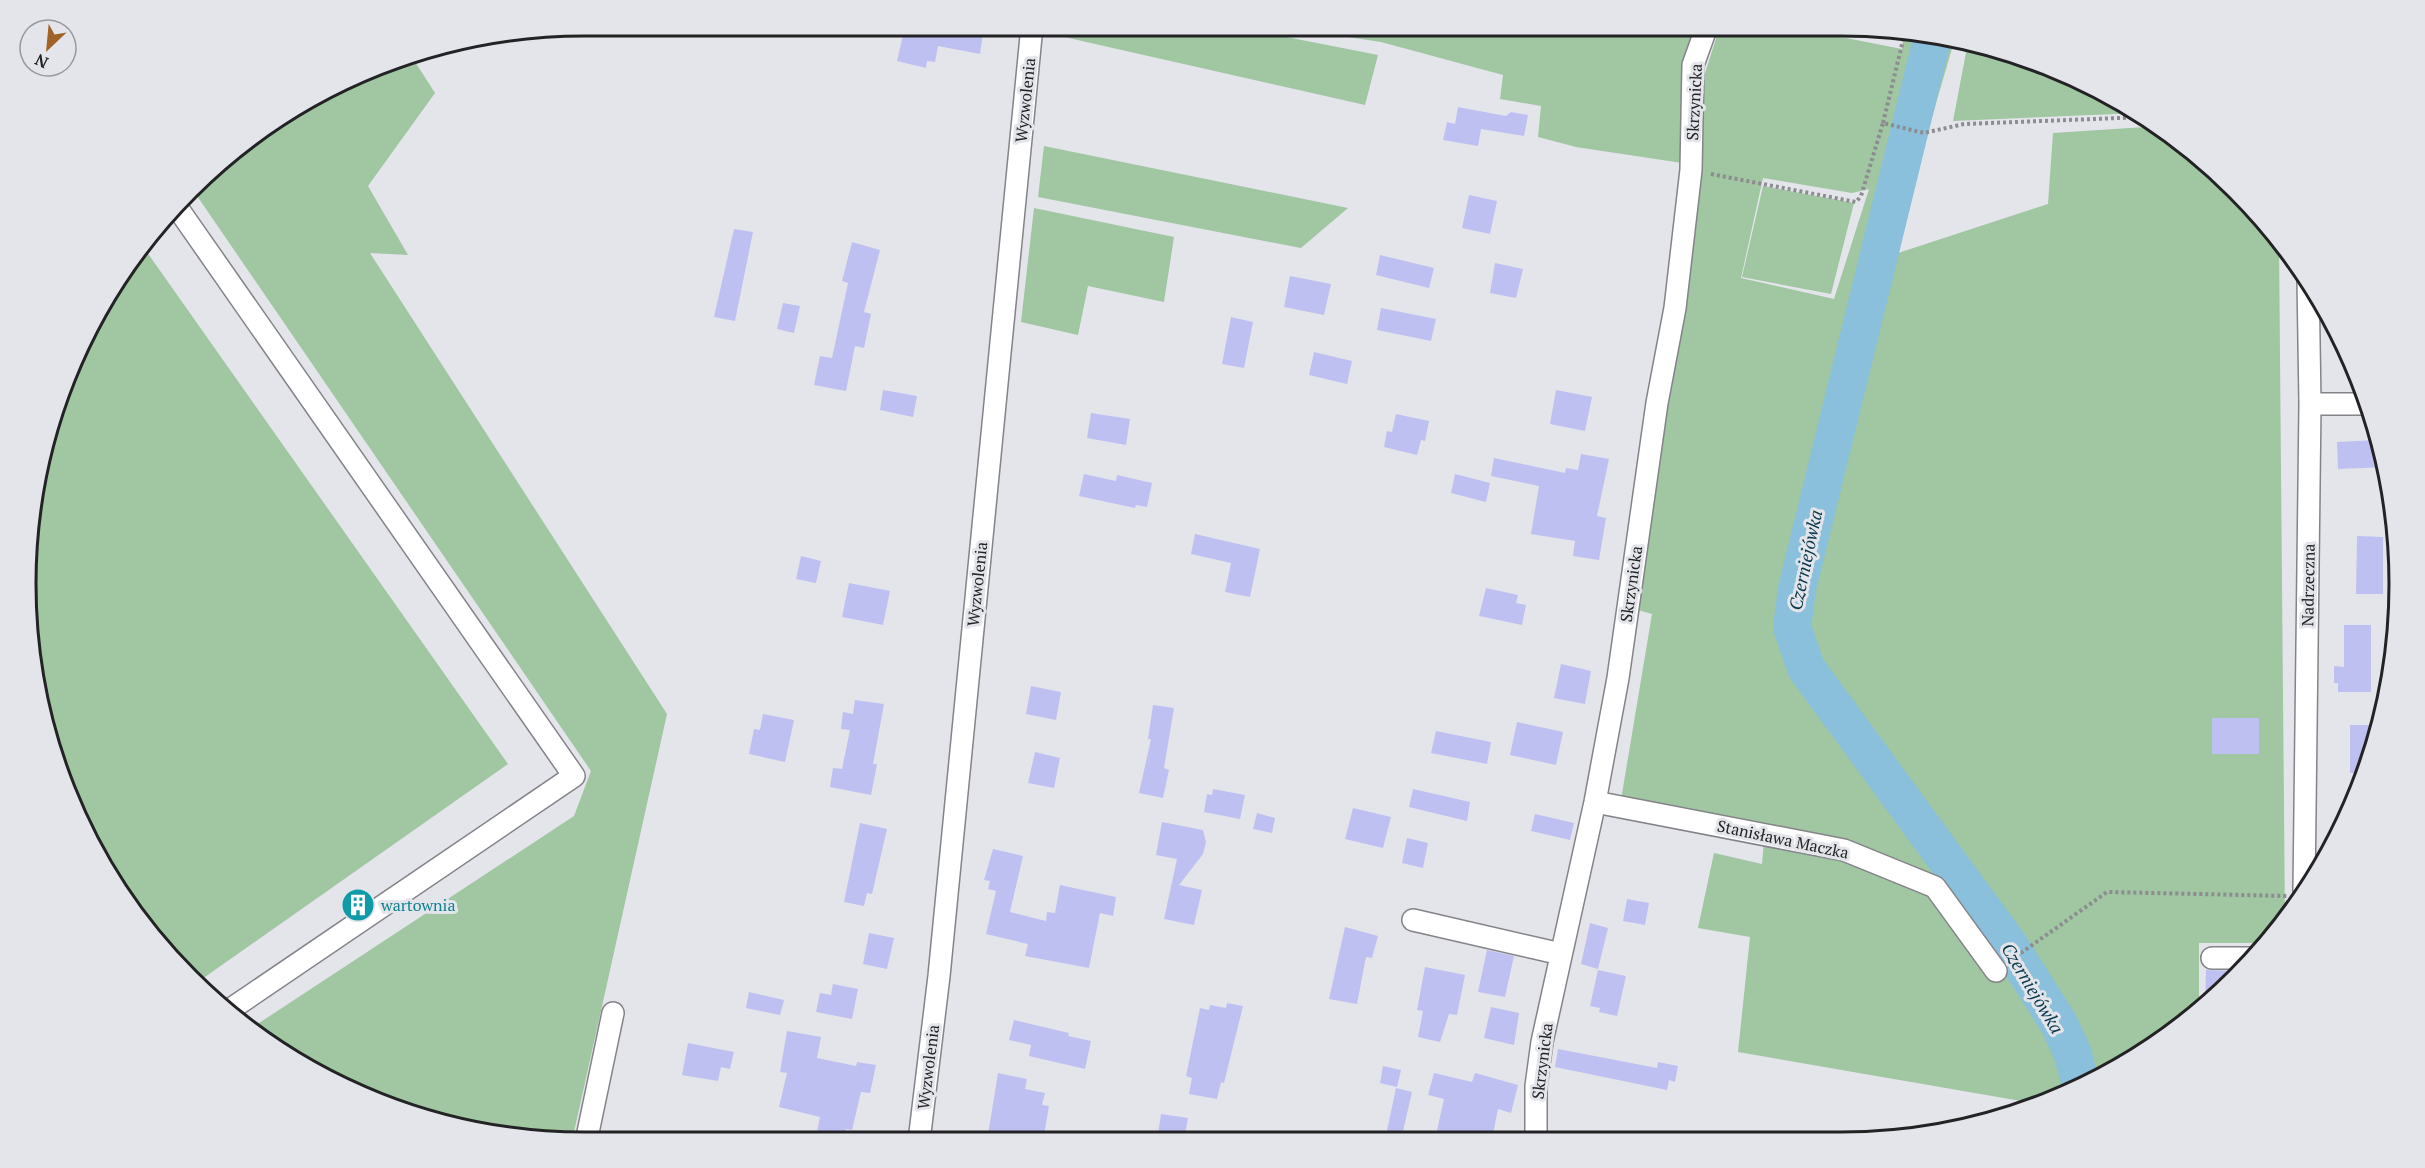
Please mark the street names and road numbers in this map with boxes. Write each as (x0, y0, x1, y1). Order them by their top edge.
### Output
street label: Wyzwolenia (1010, 57, 1040, 143)
street label: Skrzynicka (1681, 63, 1707, 141)
street label: Wyzwolenia (962, 541, 992, 627)
street label: Nadrzeczna (2296, 543, 2320, 627)
street label: Skrzynicka (1615, 544, 1647, 624)
street label: Stanisława Maczka (1715, 814, 1851, 864)
street label: Skrzynicka (1526, 1022, 1558, 1100)
street label: Wyzwolenia (912, 1023, 944, 1111)

